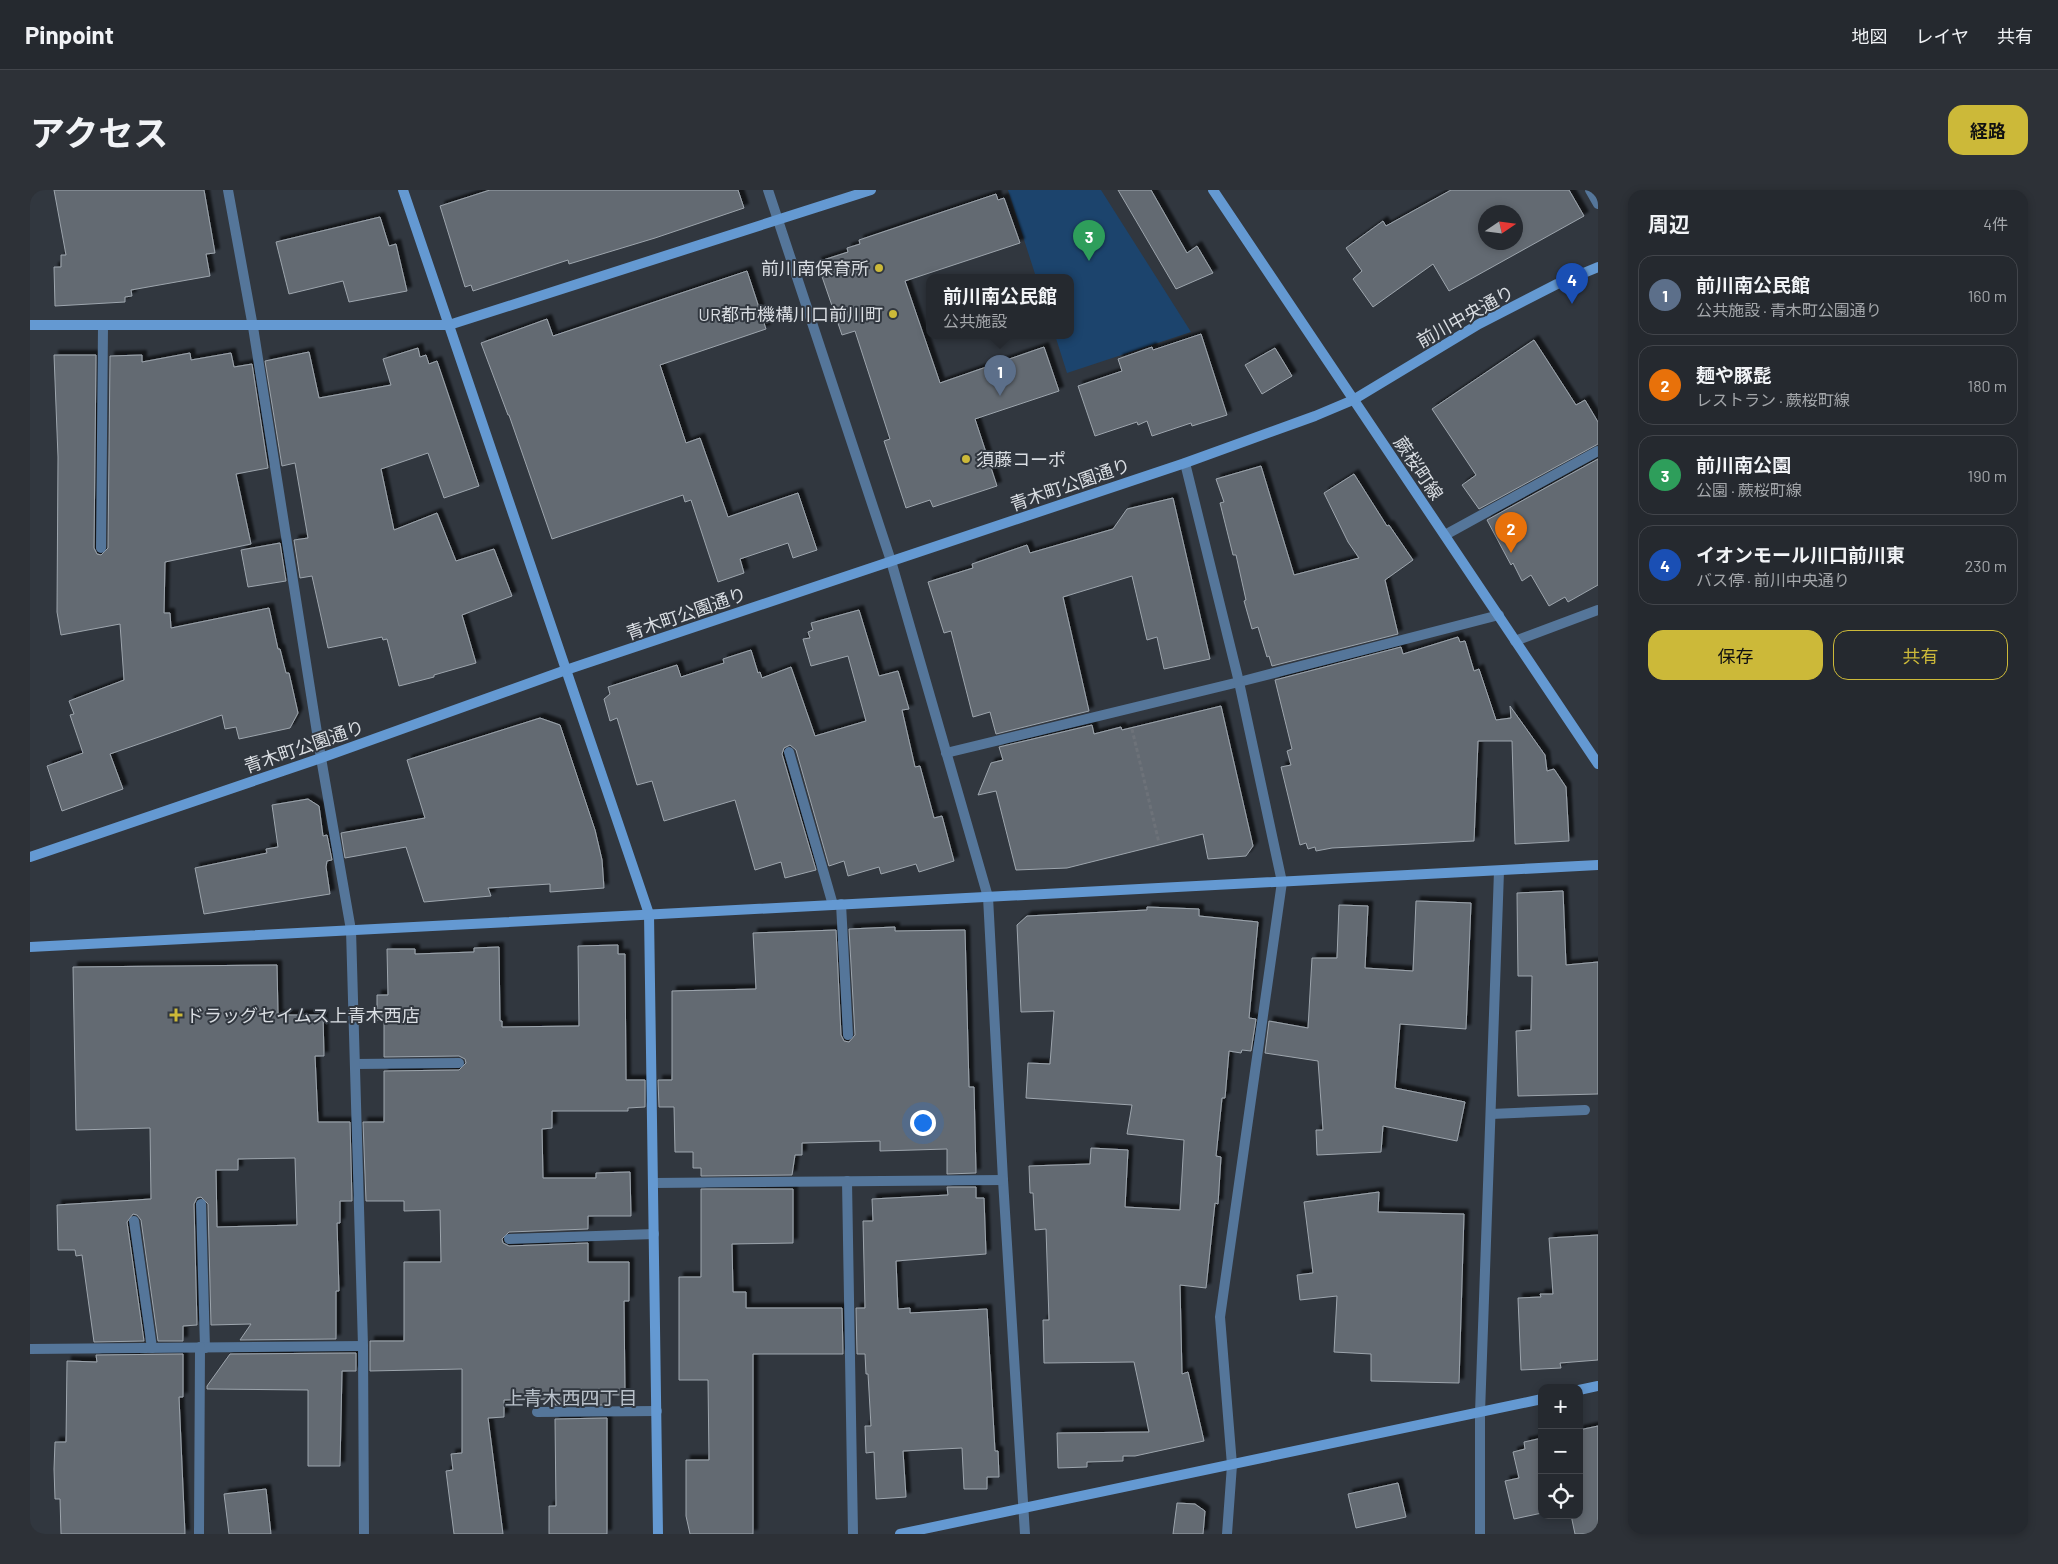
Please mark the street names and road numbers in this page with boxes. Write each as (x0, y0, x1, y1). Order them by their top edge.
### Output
street label: 前川中央通り (1412, 280, 1518, 352)
street label: 蕨桜町線 (1390, 432, 1448, 504)
street label: 青木町公園通り (1007, 453, 1133, 515)
street label: 青木町公園通り (623, 582, 749, 644)
street label: 青木町公園通り (241, 715, 367, 777)

